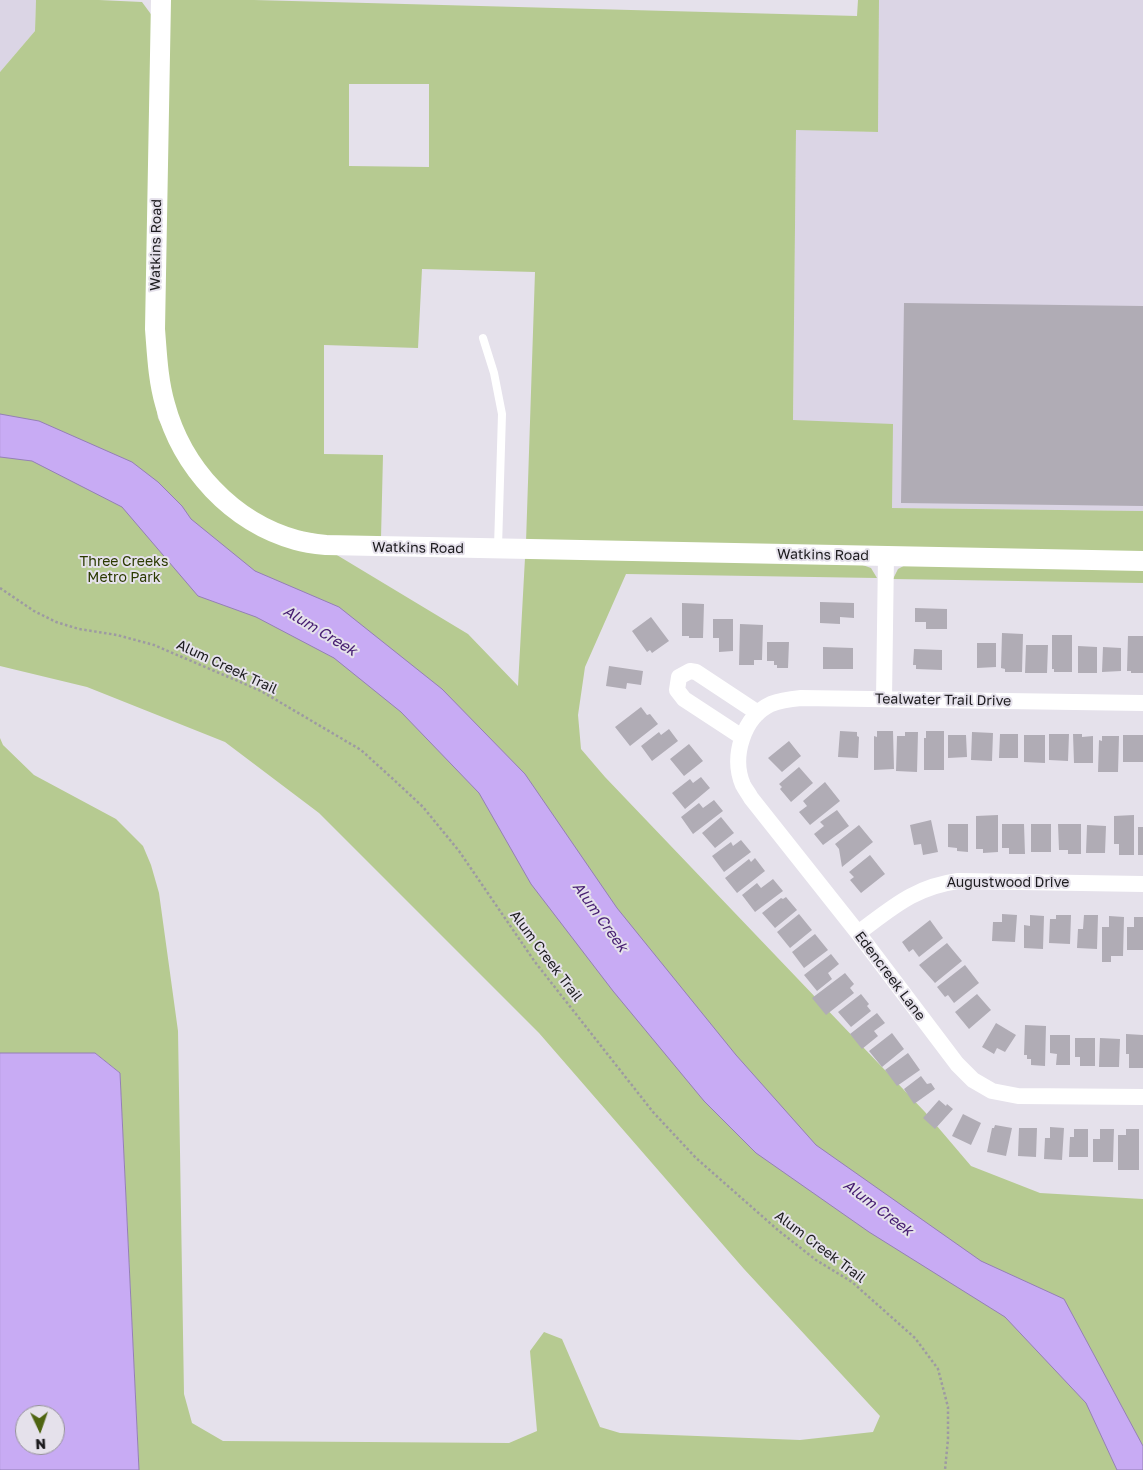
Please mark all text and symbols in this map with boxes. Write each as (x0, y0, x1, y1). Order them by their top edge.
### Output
street label: Watkins Road (147, 199, 165, 291)
street label: Watkins Road (372, 539, 464, 557)
street label: Watkins Road (777, 546, 869, 564)
park label: Three Creeks Metro Park (80, 554, 168, 586)
water label: Alum Creek (280, 602, 360, 660)
street label: Alum Creek Trail (174, 636, 280, 698)
street label: Tealwater Trail Drive (875, 690, 1011, 710)
street label: Augustwood Drive (947, 875, 1069, 891)
water label: Alum Creek (568, 878, 632, 956)
street label: Alum Creek Trail (506, 907, 586, 1005)
street label: Edencreek Lane (851, 928, 929, 1024)
water label: Alum Creek (840, 1176, 916, 1240)
street label: Alum Creek Trail (771, 1207, 869, 1287)
north arrow (15, 1405, 65, 1455)
text: N (35, 1436, 47, 1453)

